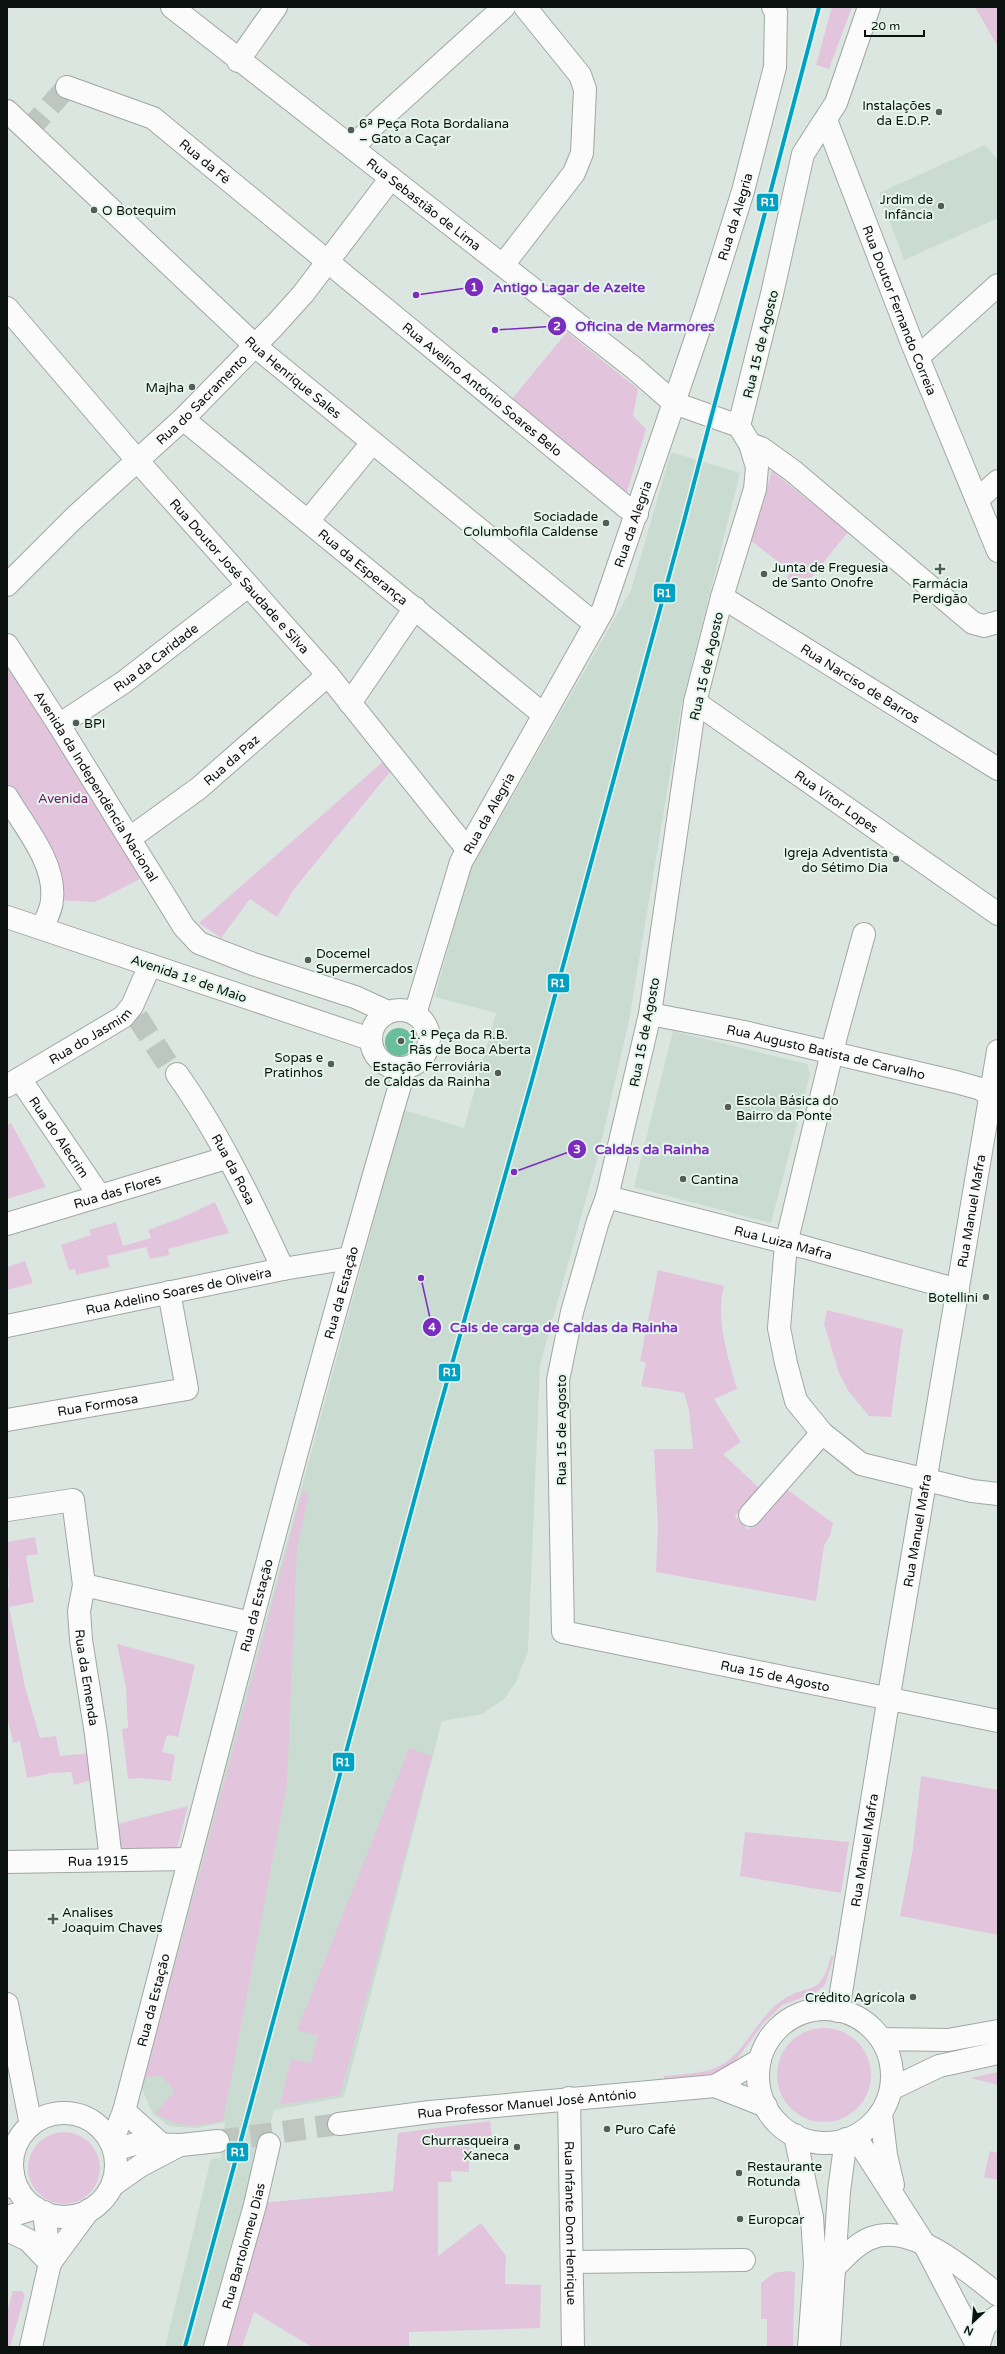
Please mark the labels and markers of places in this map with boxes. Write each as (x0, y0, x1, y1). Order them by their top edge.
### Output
place label: Instalações da E.D.P. (862, 98, 931, 129)
marker: Instalações da E.D.P. (934, 107, 944, 117)
place label: 6ª Peça Rota Bordaliana – Gato a Caçar (359, 116, 509, 147)
marker: 6ª Peça Rota Bordaliana – Gato a Caçar (346, 125, 356, 135)
place label: Jrdim de Infância (880, 192, 933, 223)
marker: Jrdim de Infância (936, 201, 946, 211)
place label: O Botequim (102, 203, 176, 219)
marker: O Botequim (89, 205, 99, 215)
callout: Antigo Lagar de Azeite (464, 274, 653, 300)
callout: Oficina de Marmores (547, 313, 722, 339)
place label: Majha (146, 380, 184, 396)
marker: Majha (187, 382, 197, 392)
place label: Sociadade Columbofila Caldense (463, 509, 598, 540)
marker: Sociadade Columbofila Caldense (601, 518, 611, 528)
place label: Junta de Freguesia de Santo Onofre (772, 560, 888, 591)
marker: Farmácia Perdigão (935, 564, 945, 574)
marker: Junta de Freguesia de Santo Onofre (759, 569, 769, 579)
place label: Farmácia Perdigão (912, 576, 968, 607)
place label: BPI (84, 716, 105, 732)
marker: BPI (71, 718, 81, 728)
place label: Igreja Adventista do Sétimo Dia (784, 845, 888, 876)
marker: Igreja Adventista do Sétimo Dia (891, 854, 901, 864)
place label: Docemel Supermercados (316, 946, 413, 977)
marker: Docemel Supermercados (303, 955, 313, 965)
place label: 1.º Peça da R.B. Rãs de Boca Aberta (409, 1027, 531, 1058)
marker: 1.º Peça da R.B. Rãs de Boca Aberta (396, 1036, 406, 1046)
place label: Sopas e Pratinhos (264, 1050, 323, 1081)
marker: Sopas e Pratinhos (326, 1059, 336, 1069)
place label: Estação Ferroviária de Caldas da Rainha (365, 1059, 490, 1090)
marker: Estação Ferroviária de Caldas da Rainha (493, 1068, 503, 1078)
place label: Escola Básica do Bairro da Ponte (736, 1093, 839, 1124)
marker: Escola Básica do Bairro da Ponte (723, 1102, 733, 1112)
callout: Caldas da Rainha (567, 1136, 717, 1162)
place label: Cantina (691, 1172, 739, 1188)
marker: Cantina (678, 1174, 688, 1184)
place label: Botellini (928, 1290, 978, 1306)
marker: Botellini (981, 1292, 991, 1302)
callout: Cais de carga de Caldas da Rainha (422, 1314, 686, 1340)
place label: Analises Joaquim Chaves (62, 1905, 162, 1936)
marker: Analises Joaquim Chaves (47, 1913, 59, 1925)
place label: Crédito Agrícola (805, 1990, 905, 2006)
marker: Crédito Agrícola (908, 1992, 918, 2002)
place label: Puro Café (615, 2122, 676, 2138)
marker: Puro Café (602, 2124, 612, 2134)
place label: Churrasqueira Xaneca (422, 2133, 509, 2164)
marker: Churrasqueira Xaneca (512, 2142, 522, 2152)
place label: Restaurante Rotunda (747, 2159, 822, 2190)
marker: Restaurante Rotunda (734, 2168, 744, 2178)
place label: Europcar (748, 2212, 804, 2228)
marker: Europcar (735, 2214, 745, 2224)

